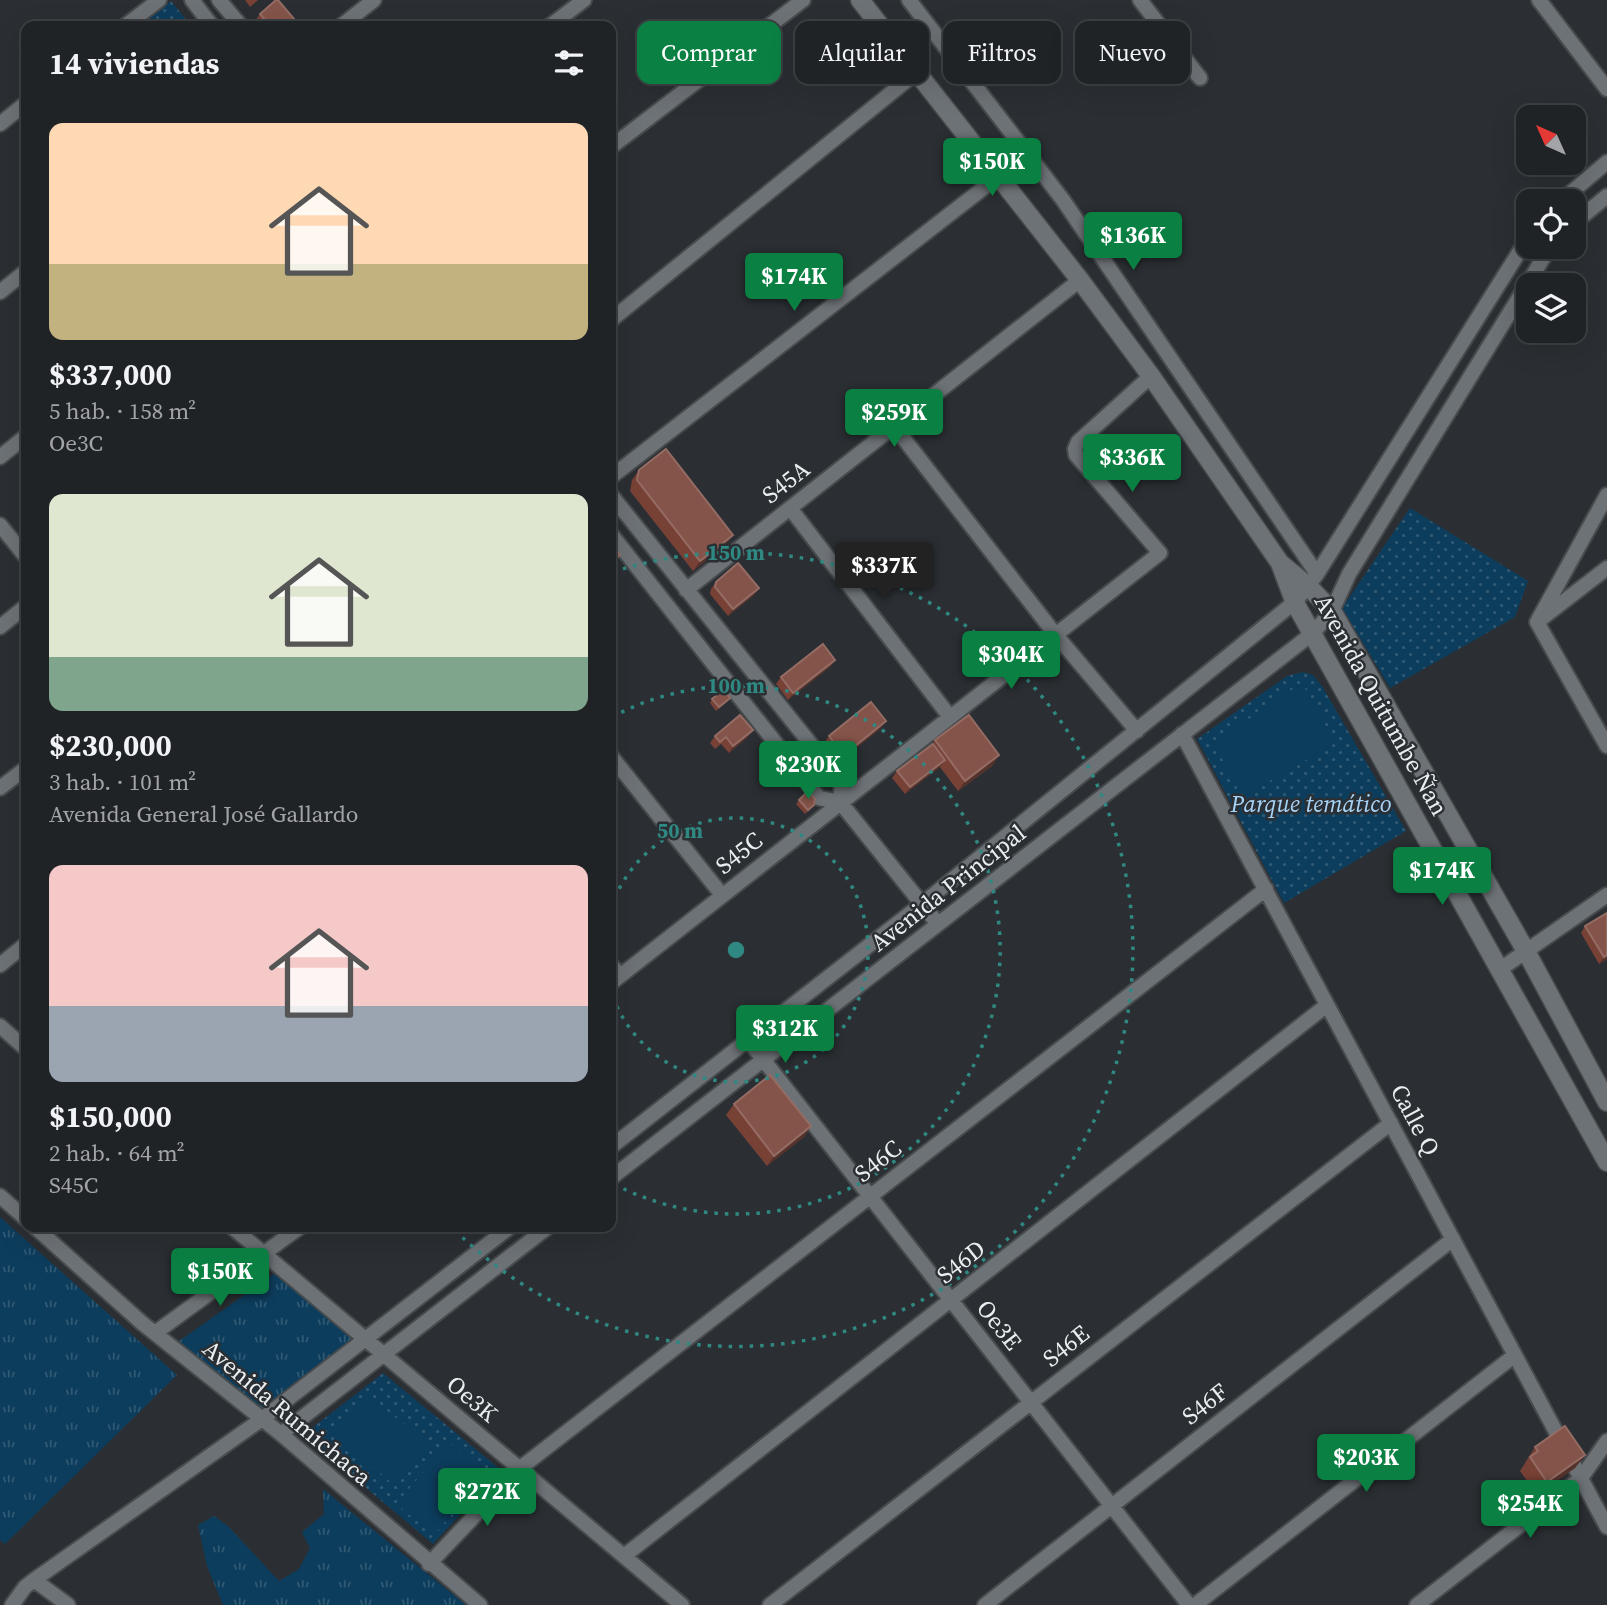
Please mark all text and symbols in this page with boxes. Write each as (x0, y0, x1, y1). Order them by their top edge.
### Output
chip: Comprar (637, 21, 781, 84)
chip: Alquilar (795, 21, 929, 84)
chip: Filtros (943, 21, 1061, 84)
chip: Nuevo (1075, 21, 1190, 84)
text: 14 viviendas (49, 43, 220, 84)
icon: filters (550, 44, 588, 82)
north arrow (1516, 105, 1586, 175)
map controls (1516, 105, 1586, 343)
pin: $150K (943, 138, 1041, 198)
text: $150K (959, 145, 1025, 177)
icon: home (256, 168, 382, 294)
button: locate (1516, 189, 1586, 259)
pin: $136K (1084, 212, 1182, 272)
text: $136K (1100, 219, 1166, 251)
pin: $174K (745, 254, 843, 313)
text: $174K (761, 260, 827, 292)
button: layers (1516, 273, 1586, 343)
text: $337,000 (49, 354, 172, 395)
pin: $259K (845, 390, 943, 449)
text: 5 hab. · 158 m² (49, 395, 196, 427)
text: $259K (861, 396, 927, 428)
text: Oe3C (49, 427, 103, 459)
pin: $336K (1083, 434, 1181, 494)
text: $336K (1099, 441, 1165, 473)
street label: S45A (755, 452, 816, 511)
text: 150 m (707, 538, 765, 567)
icon: home (256, 539, 382, 665)
pin: $337K (835, 542, 933, 602)
text: $337K (851, 549, 917, 581)
street label: Avenida Quitumbe Ñan (1307, 588, 1456, 821)
pin: $304K (962, 632, 1060, 691)
text: $304K (978, 638, 1044, 670)
text: 100 m (707, 671, 765, 700)
text: $230,000 (49, 725, 172, 766)
pin: $230K (759, 742, 857, 801)
text: $230K (775, 748, 841, 780)
text: 3 hab. · 101 m² (49, 766, 196, 798)
park label: Parque temático (1230, 787, 1392, 820)
text: Avenida General José Gallardo (49, 798, 358, 830)
text: 50 m (657, 816, 703, 845)
street label: Avenida Principal (863, 816, 1032, 959)
street label: S45C (708, 824, 769, 881)
pin: $174K (1393, 848, 1491, 907)
text: $174K (1409, 854, 1475, 886)
icon: home (256, 910, 382, 1036)
centre of rings (724, 938, 748, 962)
pin: $312K (736, 1006, 834, 1065)
text: $312K (752, 1012, 818, 1044)
street label: Calle Q (1383, 1078, 1448, 1161)
text: $150,000 (49, 1096, 172, 1137)
street label: S46C (847, 1132, 908, 1189)
text: 2 hab. · 64 m² (49, 1137, 185, 1169)
text: S45C (49, 1169, 98, 1201)
street label: S46D (930, 1232, 992, 1291)
pin: $150K (171, 1248, 269, 1308)
text: $150K (187, 1255, 253, 1287)
street label: Oe3E (969, 1293, 1030, 1357)
street label: S46E (1036, 1317, 1096, 1374)
street label: Avenida Rumichaca (196, 1332, 379, 1494)
street label: Oe3K (440, 1368, 505, 1430)
street label: S46F (1175, 1375, 1235, 1432)
pin: $203K (1317, 1434, 1415, 1494)
text: $203K (1333, 1441, 1399, 1473)
pin: $272K (438, 1468, 536, 1528)
text: $272K (454, 1475, 520, 1507)
pin: $254K (1481, 1480, 1579, 1540)
text: $254K (1497, 1487, 1563, 1519)

